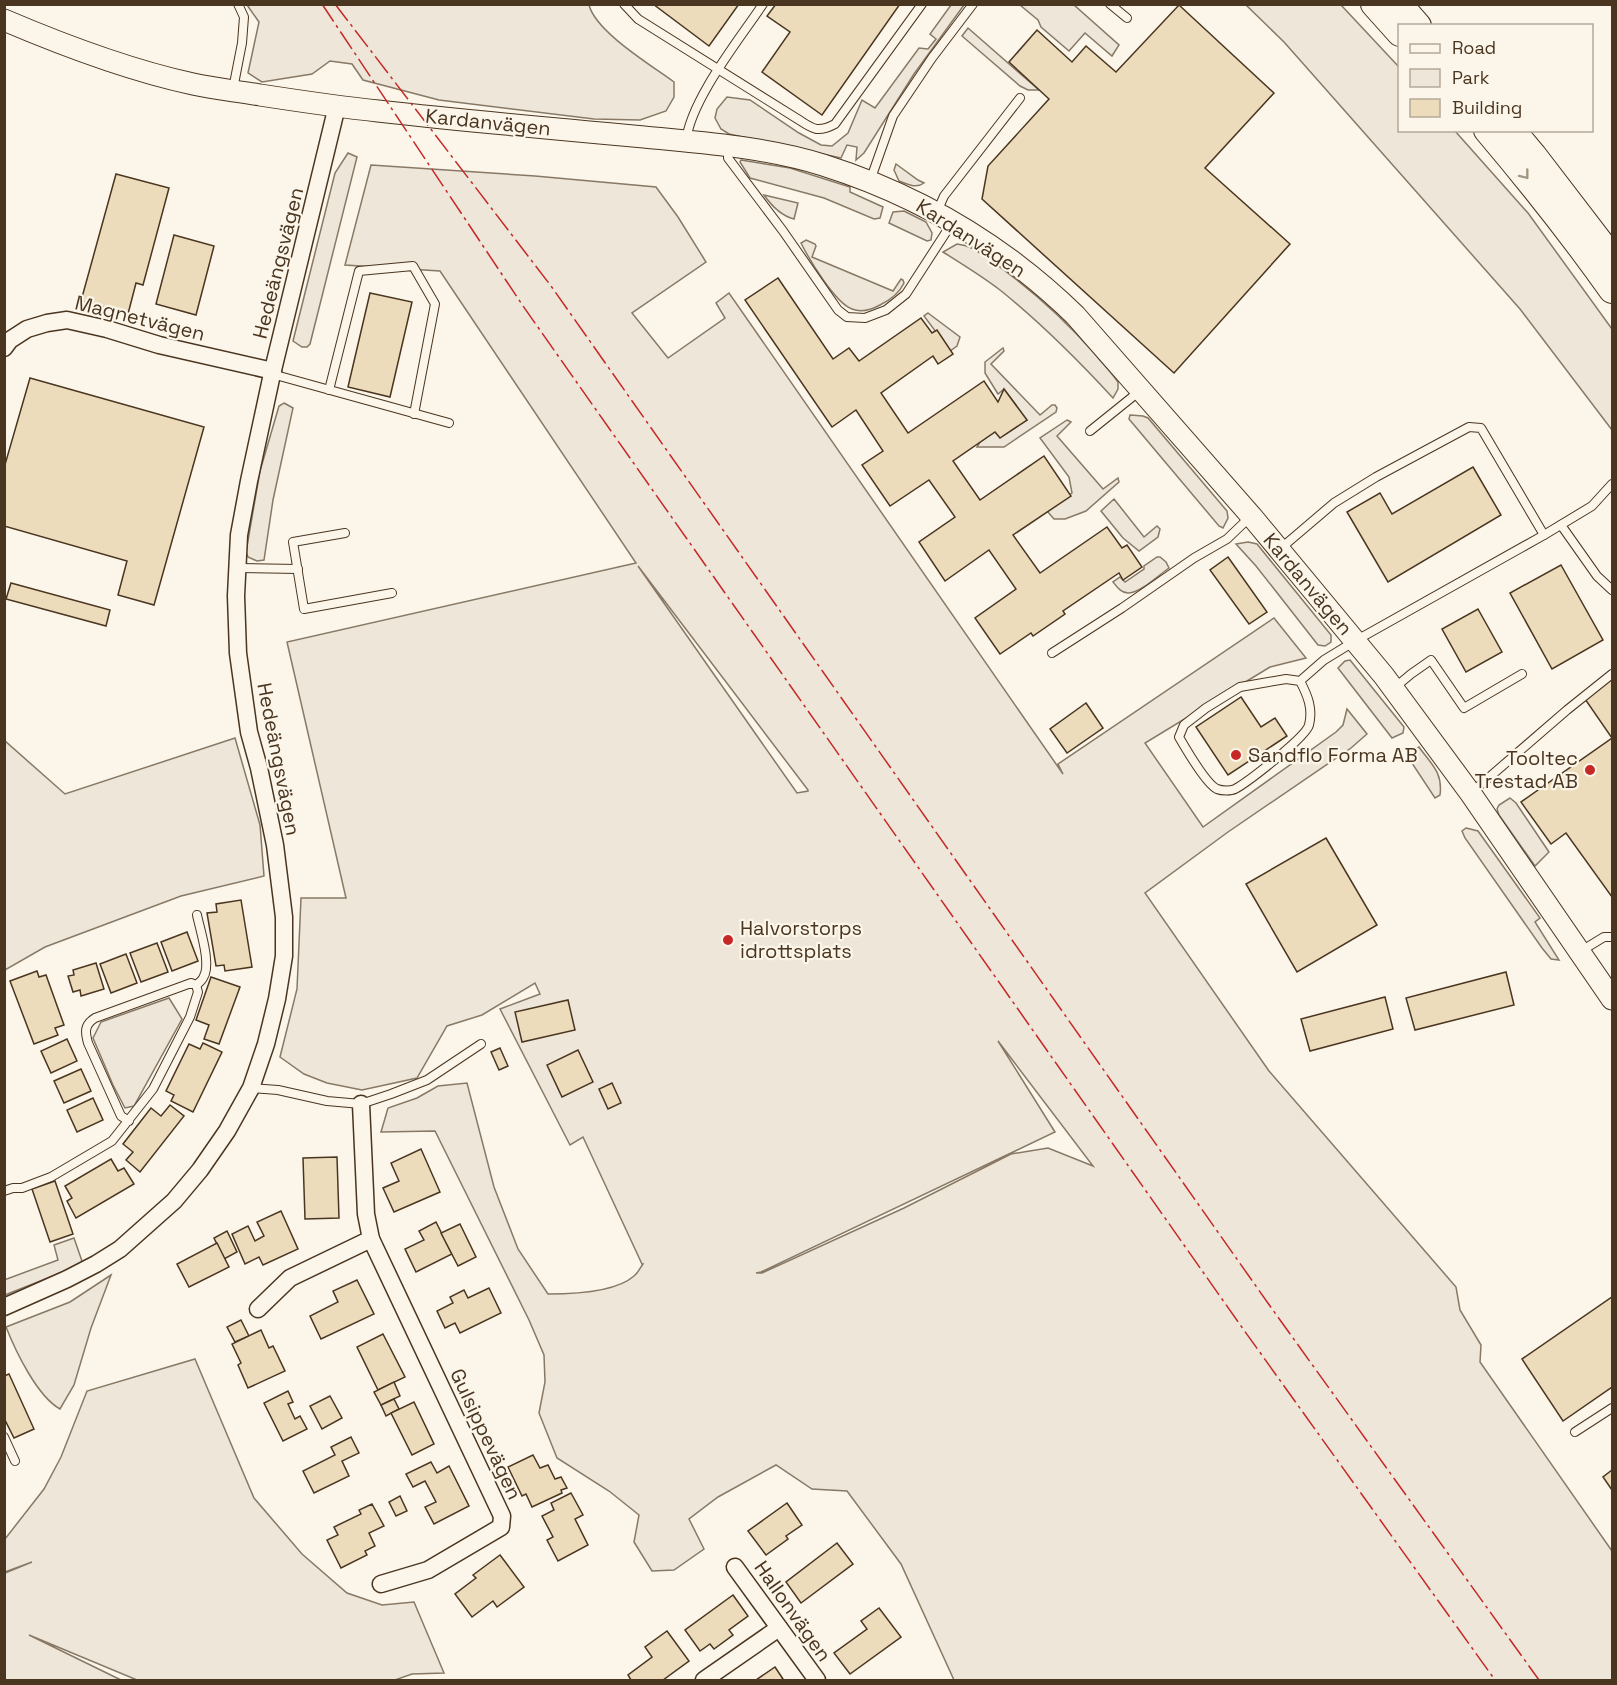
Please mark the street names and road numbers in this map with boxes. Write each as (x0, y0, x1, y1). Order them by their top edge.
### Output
street label: Kardanvägen (424, 102, 552, 142)
street label: Hedeängsvägen (247, 185, 309, 341)
street label: Kardanvägen (911, 193, 1031, 283)
street label: Magnetvägen (72, 289, 208, 347)
street label: Kardanvägen (1258, 527, 1358, 641)
street label: Hedeängsvägen (251, 680, 307, 838)
street label: Gulsippevägen (444, 1364, 528, 1504)
street label: Hallonvägen (749, 1555, 837, 1667)

